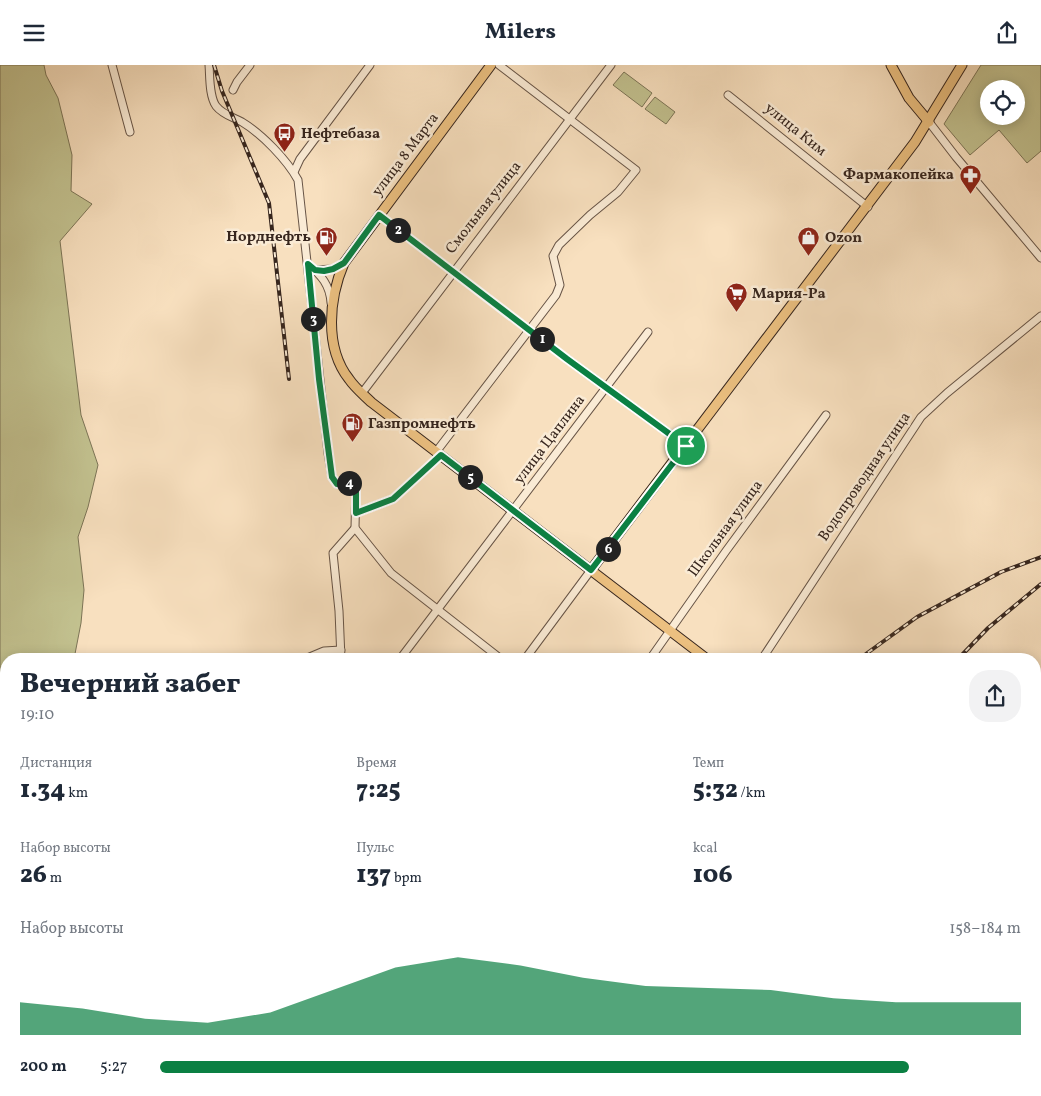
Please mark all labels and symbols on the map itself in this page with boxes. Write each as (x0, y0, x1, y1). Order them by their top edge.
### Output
street label: улица Ким (760, 98, 830, 162)
street label: улица 8 Марта (368, 109, 444, 201)
bus stop icon: Нефтебаза (273, 122, 297, 153)
place label: Нефтебаза (301, 124, 380, 145)
street label: Смольная улица (441, 157, 527, 259)
pharmacy icon: Фармакопейка (958, 163, 982, 194)
place label: Фармакопейка (843, 165, 954, 186)
pin: 2 (386, 217, 410, 243)
fuel station icon: Норднефть (315, 225, 339, 256)
shop icon: Ozon (797, 226, 821, 257)
place label: Норднефть (226, 227, 311, 248)
place label: Ozon (825, 228, 862, 249)
supermarket icon: Мария-Ра (724, 282, 748, 313)
place label: Мария-Ра (752, 284, 826, 305)
pin: 3 (300, 307, 326, 331)
pin: 1 (530, 327, 554, 351)
street label: улица Цаплина (509, 391, 591, 489)
street label: Водопроводная улица (814, 408, 916, 546)
fuel station icon: Газпромнефть (340, 412, 364, 443)
place label: Газпромнефть (368, 414, 476, 435)
pin (665, 425, 707, 467)
pin: 5 (458, 465, 482, 489)
pin: 4 (336, 471, 362, 495)
street label: Школьная улица (684, 476, 768, 582)
pin: 6 (596, 537, 620, 561)

